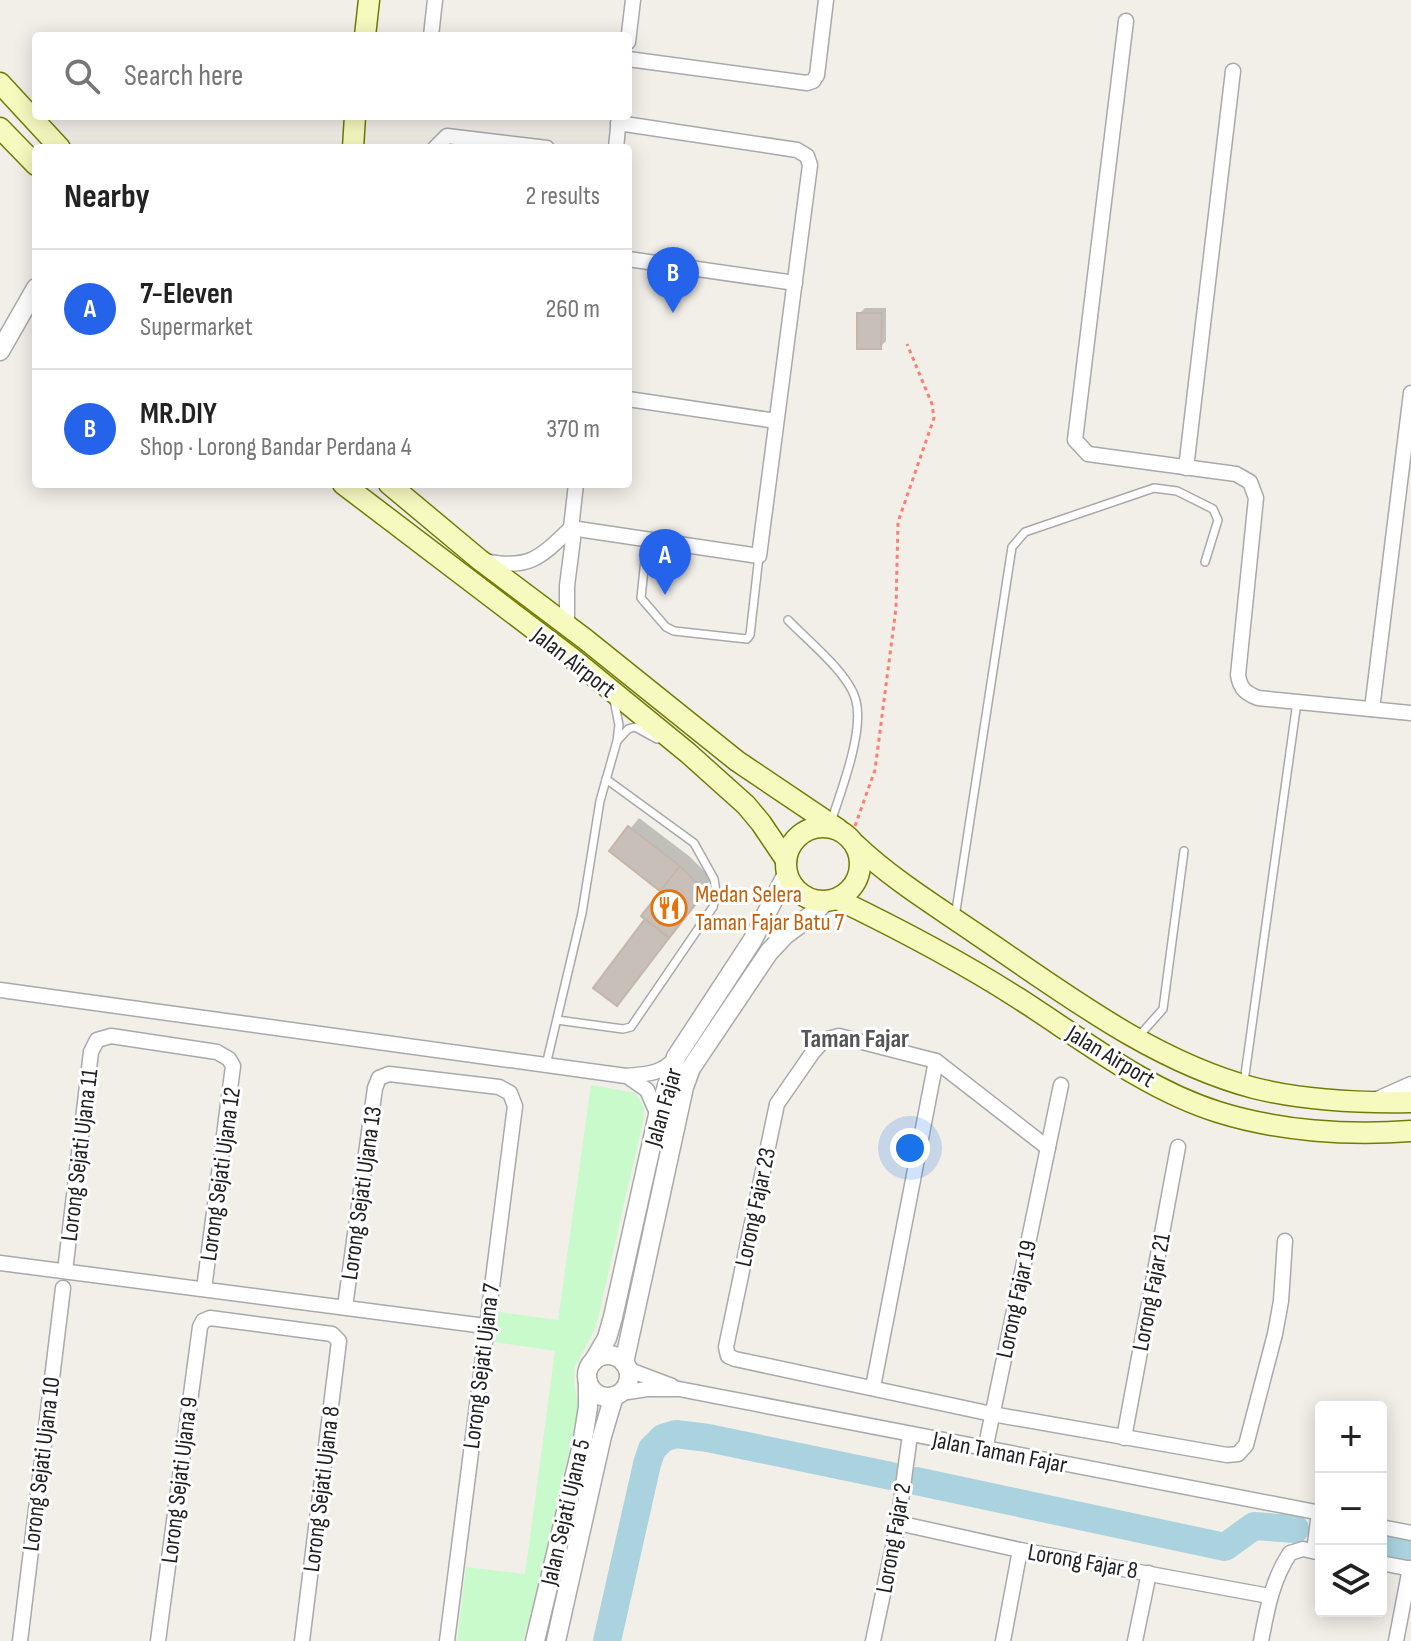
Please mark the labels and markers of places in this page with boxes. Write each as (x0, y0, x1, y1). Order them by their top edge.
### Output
pin: B (647, 247, 699, 313)
pin: A (639, 529, 691, 595)
place label: Medan Selera Taman Fajar Batu 7 (695, 880, 844, 937)
restaurant icon: Medan Selera Taman Fajar Batu 7 (650, 889, 688, 927)

